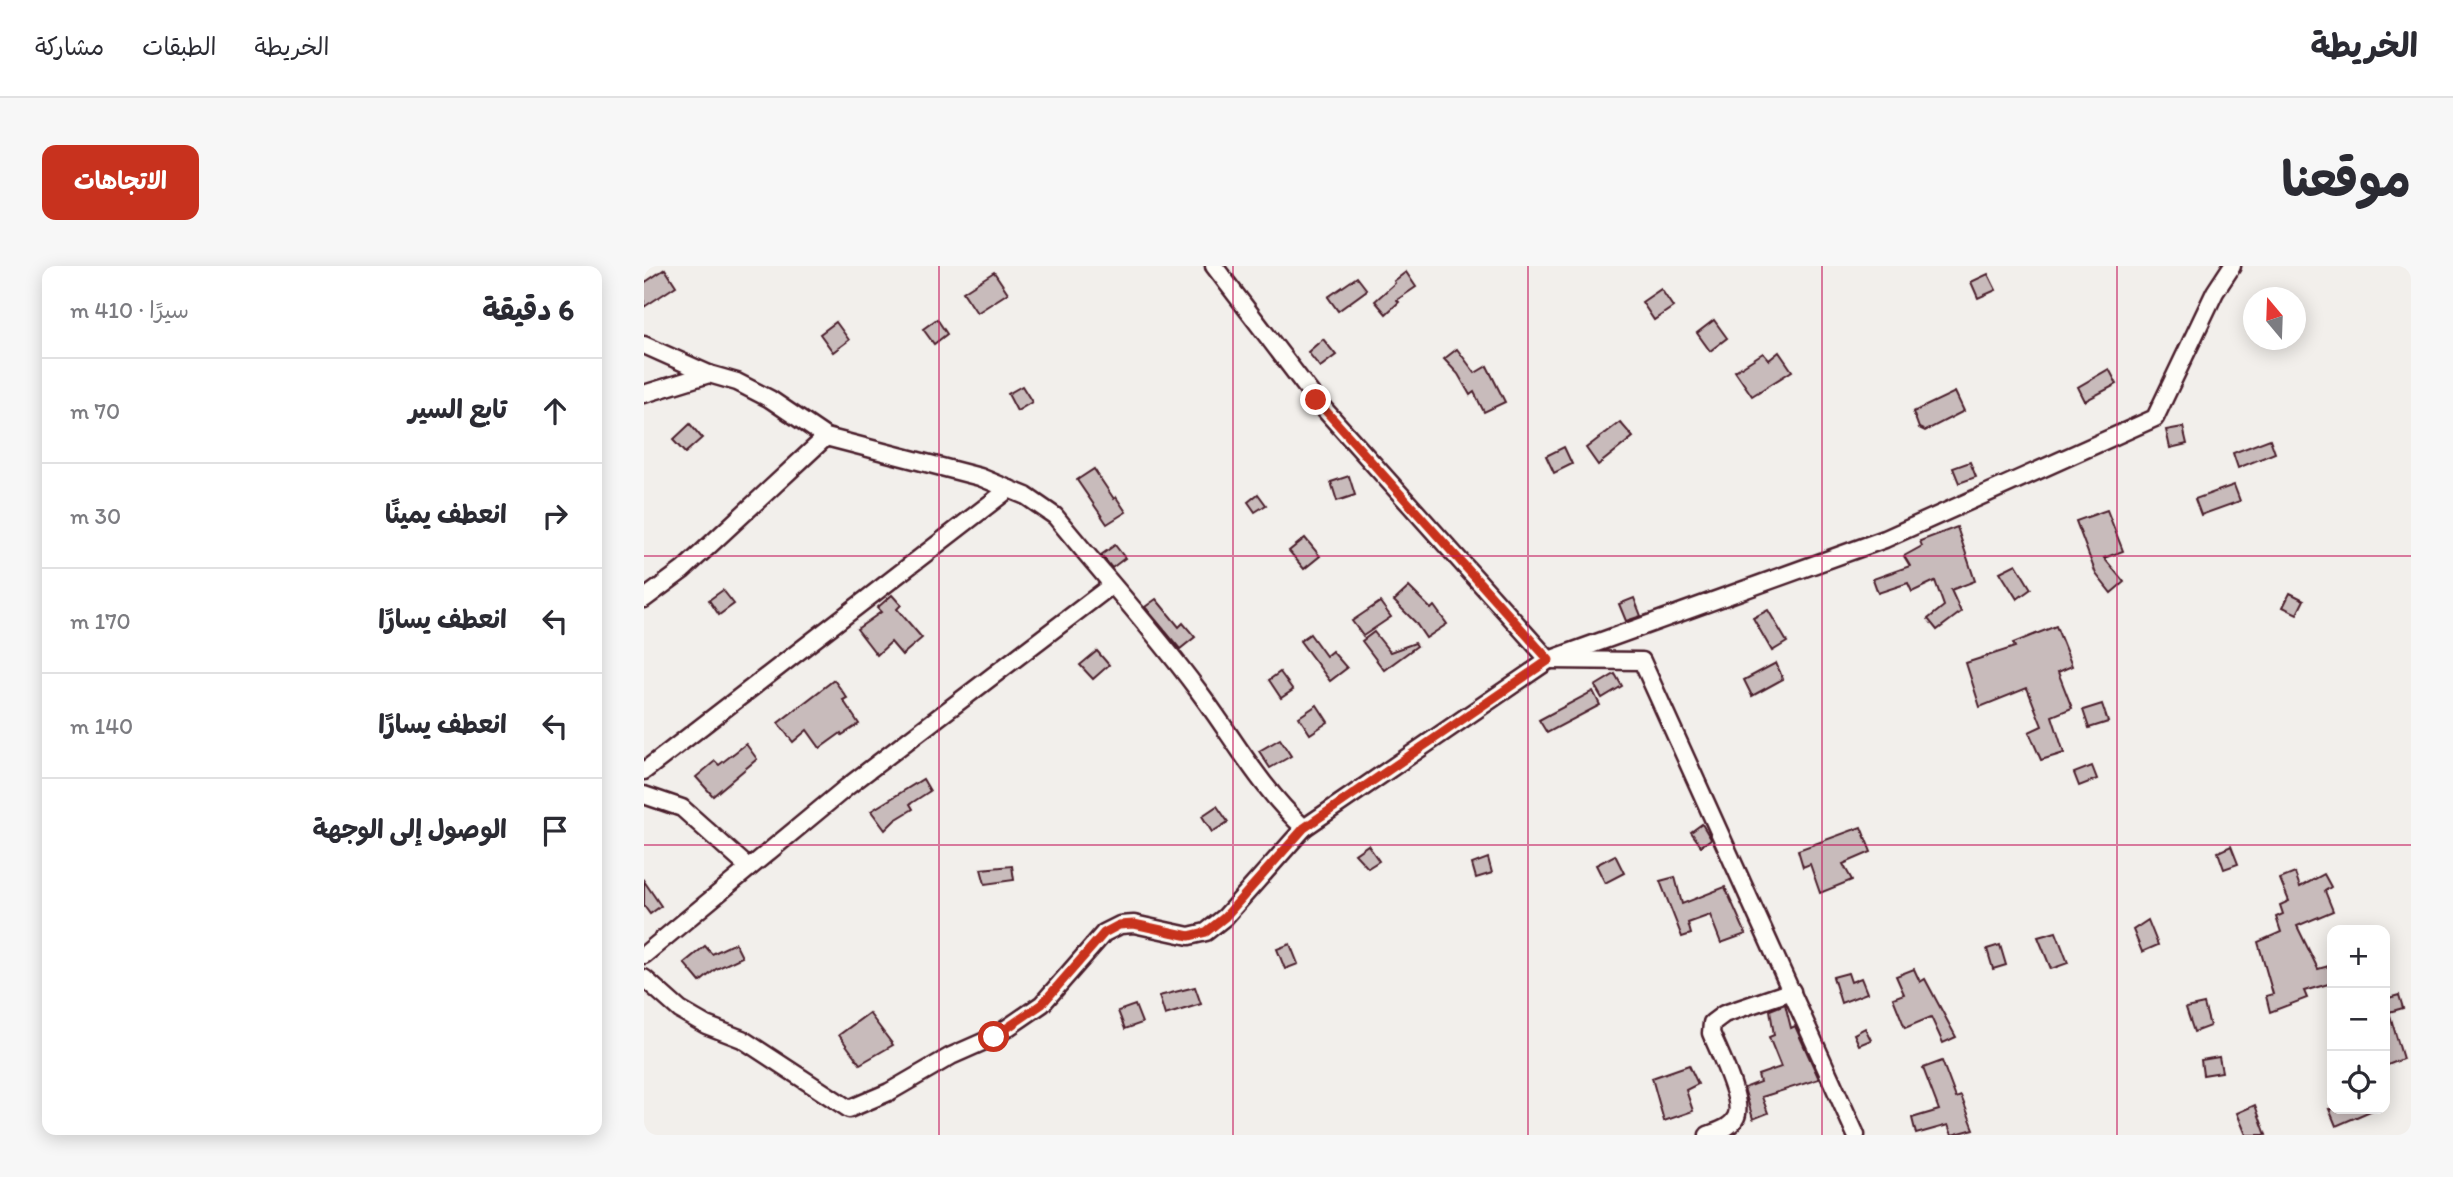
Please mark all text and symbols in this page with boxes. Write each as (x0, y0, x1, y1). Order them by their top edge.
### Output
text: الخريطة (2311, 26, 2418, 65)
text: مشاركة (35, 32, 104, 61)
text: الطبقات (142, 32, 217, 61)
text: الخريطة (255, 32, 329, 61)
button: الاتجاهات (42, 145, 199, 220)
text: موقعنا (2281, 149, 2411, 208)
north arrow (2243, 287, 2306, 350)
text: 6 دقيقة (482, 291, 574, 328)
text: سيرًا · 410 m (70, 296, 189, 324)
route end (1300, 384, 1331, 415)
icon: ahead (536, 392, 574, 430)
text: تابع السير (409, 393, 507, 425)
text: 70 m (70, 397, 120, 425)
icon: right (536, 497, 574, 535)
text: انعطف يمينًا (385, 498, 507, 530)
text: 30 m (70, 502, 121, 530)
icon: left (536, 602, 574, 640)
text: انعطف يسارًا (378, 603, 507, 635)
text: 170 m (70, 607, 131, 635)
icon: left (536, 707, 574, 745)
text: انعطف يسارًا (378, 708, 507, 740)
text: 140 m (70, 712, 133, 740)
icon: arrive (536, 812, 574, 850)
text: الوصول إلى الوجهة (313, 813, 507, 845)
map controls (2327, 925, 2390, 1114)
button: + (2327, 925, 2390, 988)
button: − (2327, 988, 2390, 1051)
route start (978, 1021, 1009, 1052)
button: locate (2327, 1051, 2390, 1114)

